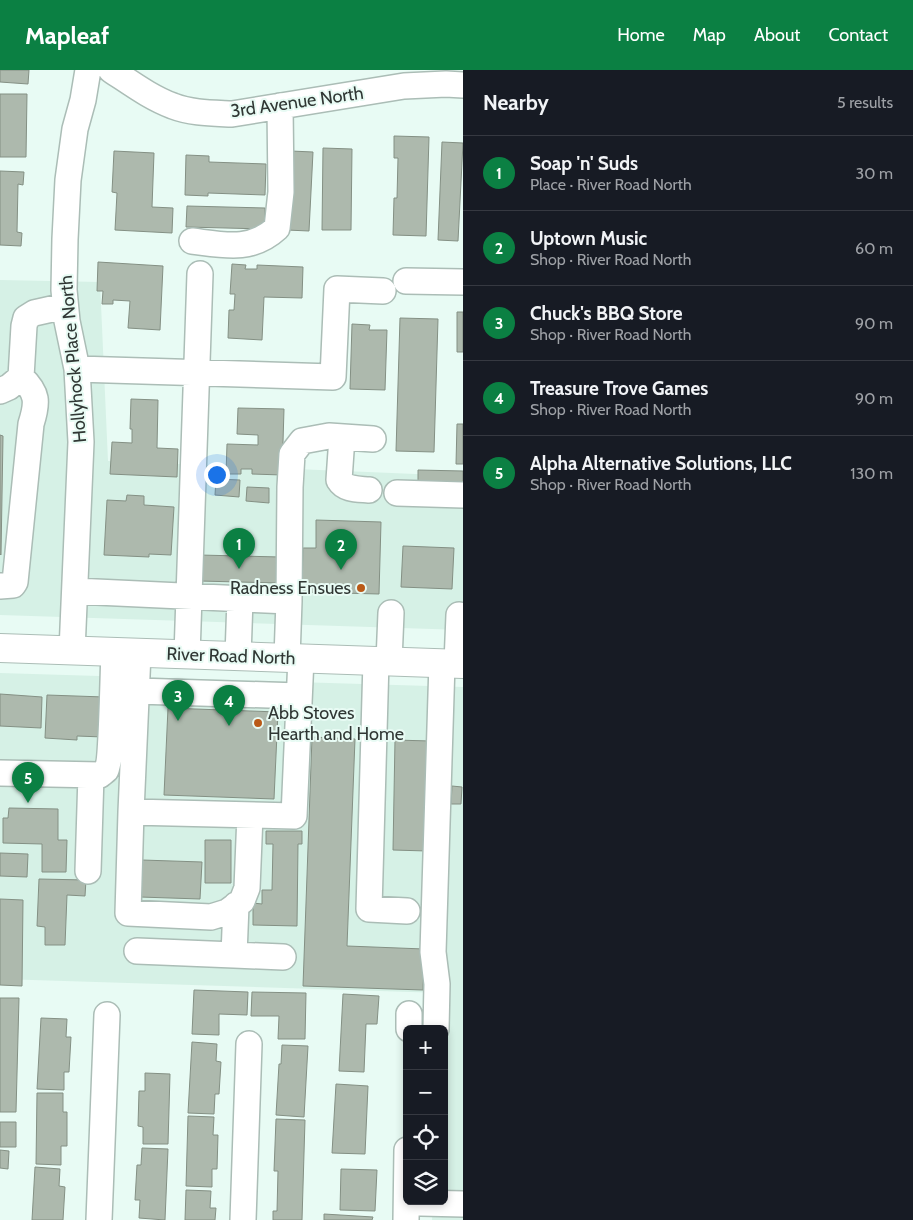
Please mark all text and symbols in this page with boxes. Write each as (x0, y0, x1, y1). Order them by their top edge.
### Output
text: Mapleaf (25, 21, 109, 50)
text: Home (617, 24, 665, 46)
text: Map (693, 24, 726, 46)
text: About (754, 24, 800, 46)
text: Contact (828, 24, 888, 46)
street label: 3rd Avenue North (229, 82, 365, 122)
text: Nearby (483, 90, 549, 115)
text: 5 results (837, 93, 893, 112)
text: Soap 'n' Suds (530, 152, 638, 175)
text: 1 (496, 164, 502, 183)
text: 30 m (856, 164, 893, 183)
text: Place · River Road North (530, 175, 692, 194)
text: Uptown Music (530, 227, 647, 250)
text: 2 (495, 239, 503, 258)
text: 60 m (855, 239, 893, 258)
text: Shop · River Road North (530, 250, 691, 269)
street label: Hollyhock Place North (55, 274, 91, 444)
text: Chuck's BBQ Store (530, 302, 682, 325)
text: 3 (495, 314, 503, 333)
text: 90 m (855, 314, 893, 333)
text: Shop · River Road North (530, 325, 691, 344)
text: Treasure Trove Games (530, 377, 708, 400)
text: 4 (494, 389, 504, 408)
text: 90 m (855, 389, 893, 408)
text: Shop · River Road North (530, 400, 691, 419)
text: Alpha Alternative Solutions, LLC (530, 452, 792, 475)
your location (204, 462, 230, 488)
text: 5 (495, 464, 503, 483)
text: 130 m (850, 464, 893, 483)
text: Shop · River Road North (530, 475, 691, 494)
pin: 1 (223, 528, 255, 569)
pin: 2 (325, 529, 357, 570)
place label: Radness Ensues (230, 577, 351, 599)
marker: Radness Ensues (355, 582, 367, 594)
street label: River Road North (166, 643, 296, 669)
pin: 3 (162, 680, 194, 721)
pin: 4 (213, 685, 245, 726)
place label: Abb Stoves Hearth and Home (268, 702, 404, 745)
marker: Abb Stoves Hearth and Home (252, 717, 264, 729)
pin: 5 (12, 762, 44, 803)
map controls (403, 1025, 448, 1205)
button: + (403, 1025, 448, 1070)
button: − (403, 1070, 448, 1115)
button: locate (403, 1115, 448, 1160)
button: layers (403, 1160, 448, 1205)

